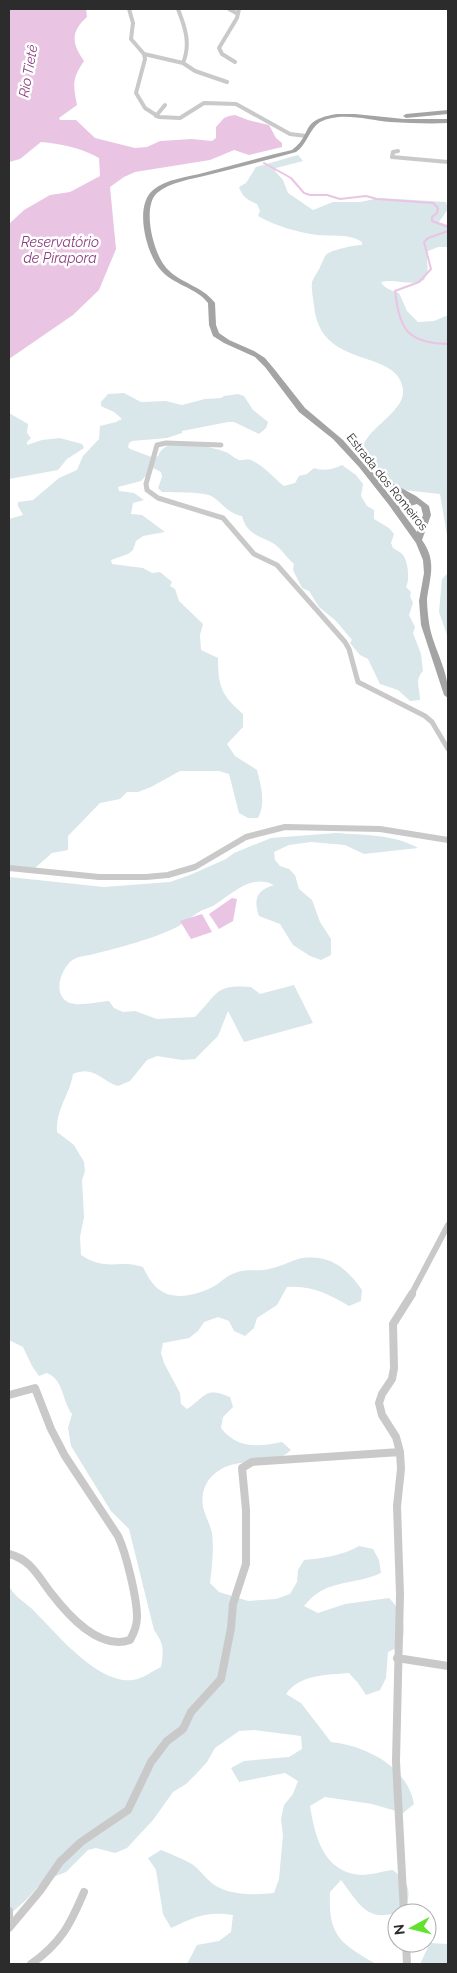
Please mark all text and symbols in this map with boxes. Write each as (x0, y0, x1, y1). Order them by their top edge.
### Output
water label: Rio Tietê (16, 43, 41, 99)
water label: Reservatório de Pirapora (21, 234, 99, 266)
street label: Estrada dos Romeiros (344, 431, 431, 533)
north arrow (387, 1903, 437, 1953)
text: N (391, 1923, 408, 1936)

